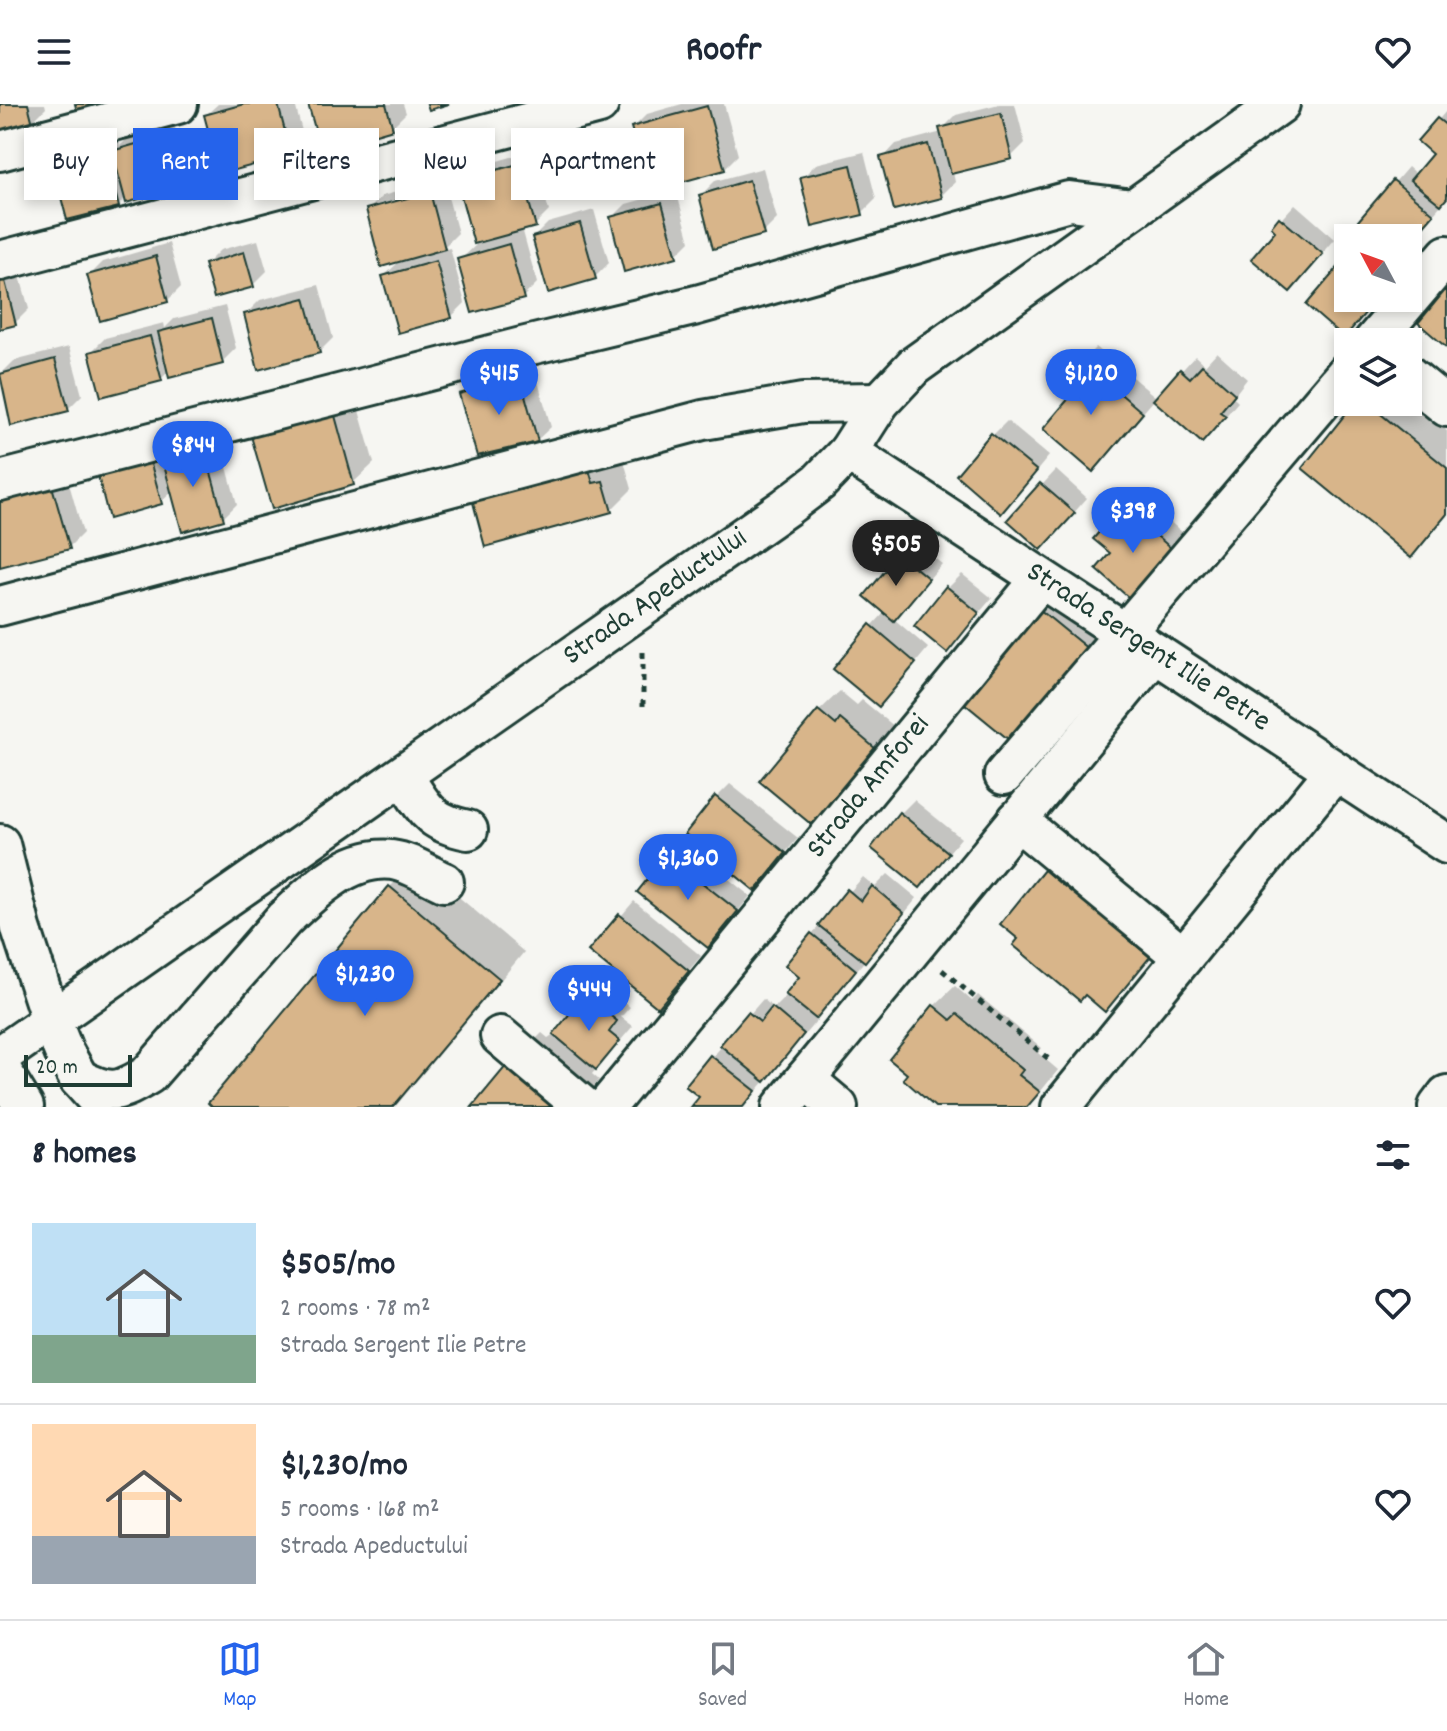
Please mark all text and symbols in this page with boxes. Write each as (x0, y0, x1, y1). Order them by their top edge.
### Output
text: Roofr (686, 26, 761, 78)
icon: menu (32, 30, 76, 74)
icon: heart (1371, 30, 1415, 74)
chip: Buy (24, 128, 117, 200)
chip: Rent (133, 128, 238, 200)
chip: Filters (254, 128, 379, 200)
chip: New (395, 128, 495, 200)
chip: Apartment (511, 128, 684, 200)
north arrow (1334, 224, 1422, 312)
map controls (1334, 224, 1422, 416)
button: layers (1334, 328, 1422, 416)
pin: $415 (452, 349, 546, 417)
pin: $1,120 (1026, 349, 1156, 417)
text: $415 (478, 356, 520, 393)
text: $1,120 (1063, 356, 1119, 393)
pin: $844 (146, 421, 240, 489)
text: $844 (170, 428, 216, 465)
pin: $398 (1086, 487, 1180, 555)
text: $398 (1109, 494, 1157, 531)
street label: Strada Apeductului (555, 518, 757, 678)
pin: $505 (849, 520, 943, 588)
text: $505 (870, 527, 922, 564)
street label: Strada Sergent Ilie Petre (1017, 552, 1278, 744)
street label: Strada Amforei (797, 706, 942, 869)
pin: $1,360 (623, 834, 753, 902)
text: $1,360 (657, 841, 719, 878)
pin: $1,230 (300, 950, 430, 1018)
text: $1,230 (335, 957, 395, 994)
pin: $444 (542, 965, 636, 1033)
text: $444 (566, 972, 612, 1009)
scale bar (24, 1051, 132, 1087)
text: 20 m (36, 1053, 78, 1084)
text: 8 homes (32, 1131, 137, 1180)
icon: filters (1371, 1133, 1415, 1177)
text: $505/mo (280, 1242, 395, 1291)
icon: home (96, 1255, 192, 1351)
icon: heart (1371, 1281, 1415, 1325)
text: 2 rooms · 78 m² (280, 1291, 430, 1328)
text: Strada Sergent Ilie Petre (280, 1328, 527, 1365)
text: $1,230/mo (280, 1443, 408, 1492)
icon: home (96, 1456, 192, 1552)
icon: heart (1371, 1482, 1415, 1526)
text: 5 rooms · 168 m² (280, 1492, 440, 1529)
text: Strada Apeductului (280, 1529, 468, 1566)
tab: Map (218, 1637, 262, 1716)
tab: Saved (698, 1637, 747, 1716)
tab: Home (1183, 1637, 1229, 1716)

